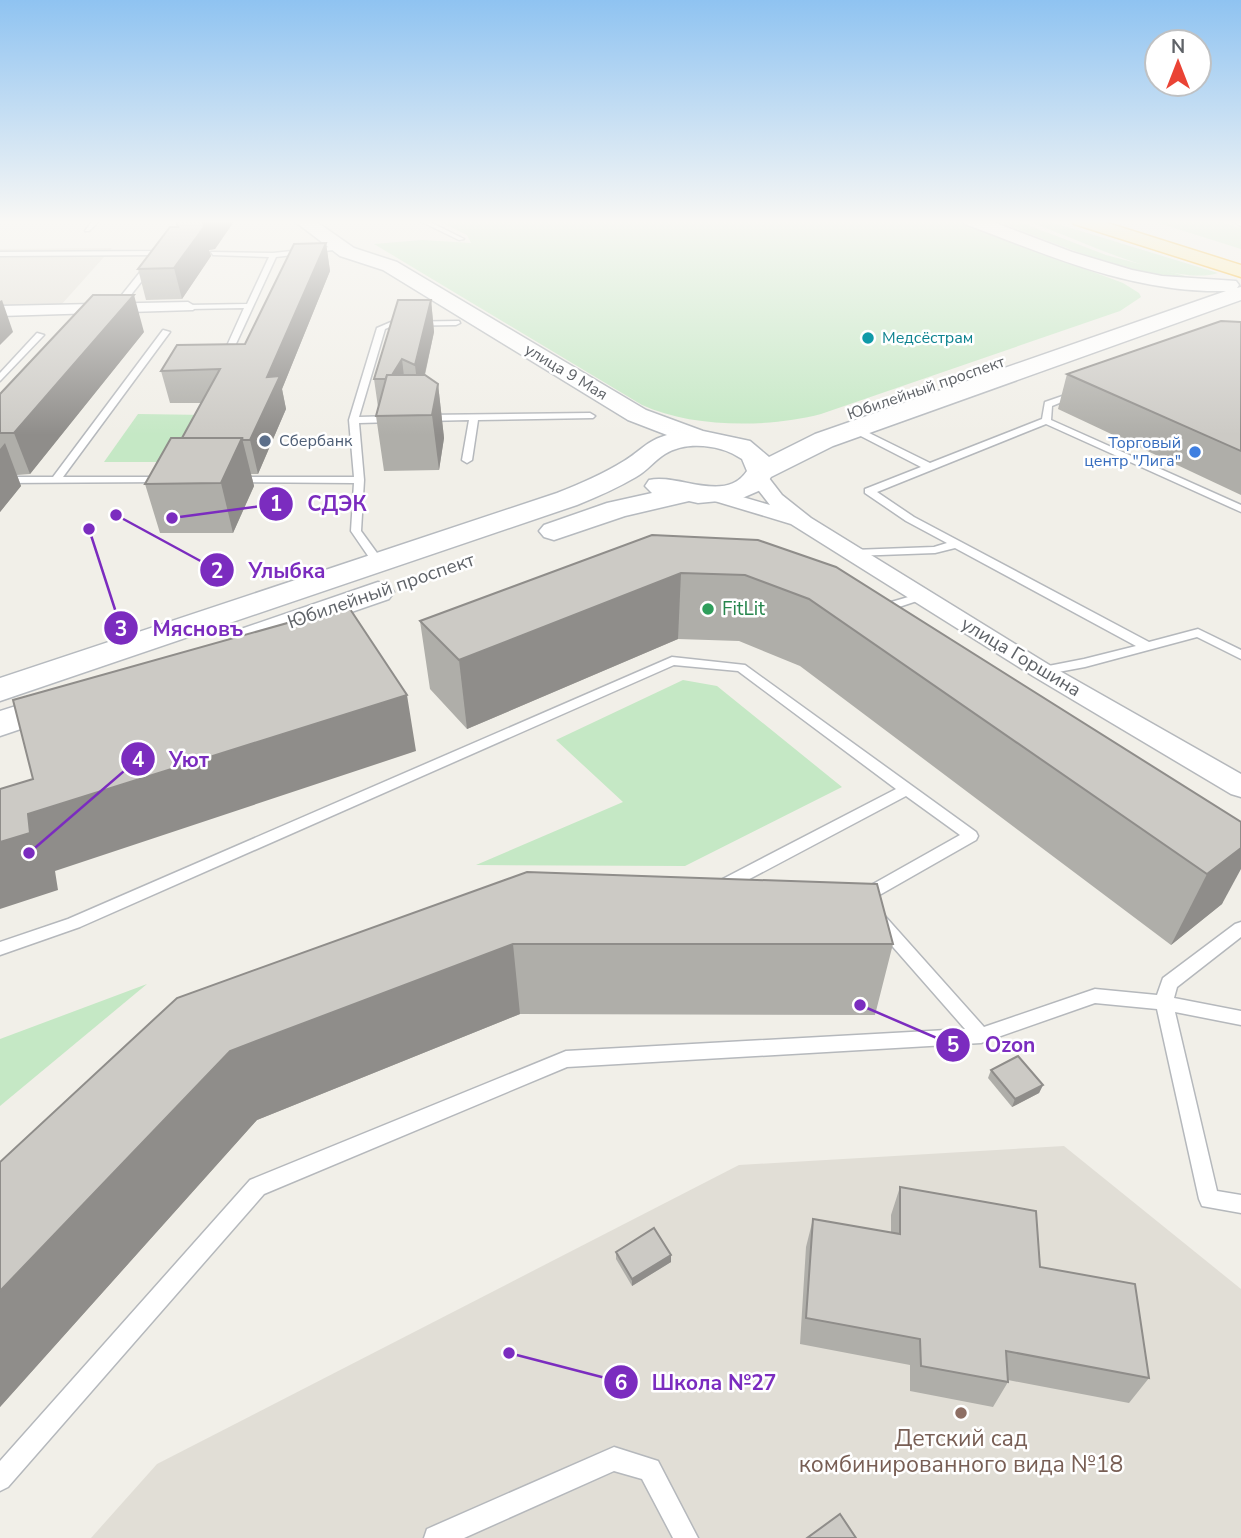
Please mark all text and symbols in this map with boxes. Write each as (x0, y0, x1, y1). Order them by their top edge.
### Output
north arrow (1143, 28, 1213, 98)
text: N (1171, 34, 1185, 60)
place label: Медсёстрам (882, 327, 973, 349)
marker: Медсёстрам (860, 330, 876, 346)
street label: улица 9 Мая (520, 339, 612, 405)
street label: Юбилейный проспект (844, 350, 1009, 425)
place label: Сбербанк (279, 430, 353, 452)
place label: Торговый центр "Лига" (1084, 432, 1181, 472)
marker: Сбербанк (257, 433, 273, 449)
marker: Торговый центр "Лига" (1187, 444, 1203, 460)
callout: СДЭК (258, 483, 381, 525)
text: 1 (270, 490, 282, 518)
text: СДЭК (307, 490, 368, 518)
street label: Юбилейный проспект (284, 547, 479, 635)
callout: Улыбка (200, 549, 340, 591)
text: 2 (211, 557, 223, 585)
text: Улыбка (248, 557, 325, 585)
place label: FitLit (722, 596, 765, 622)
marker: FitLit (700, 601, 716, 617)
callout: Мясновъ (104, 607, 257, 649)
street label: улица Горшина (956, 611, 1086, 703)
text: 3 (115, 615, 127, 643)
text: Мясновъ (153, 615, 243, 643)
callout: Уют (120, 738, 223, 780)
text: 4 (132, 746, 145, 774)
text: Уют (168, 746, 209, 774)
callout: Ozon (936, 1024, 1049, 1066)
text: 5 (947, 1031, 959, 1059)
text: Ozon (985, 1031, 1035, 1059)
callout: Школа №27 (603, 1361, 791, 1403)
text: 6 (615, 1369, 627, 1397)
text: Школа №27 (652, 1369, 776, 1397)
marker: Детский сад комбинированного вида №18 (953, 1405, 969, 1421)
place label: Детский сад комбинированного вида №18 (799, 1423, 1123, 1480)

